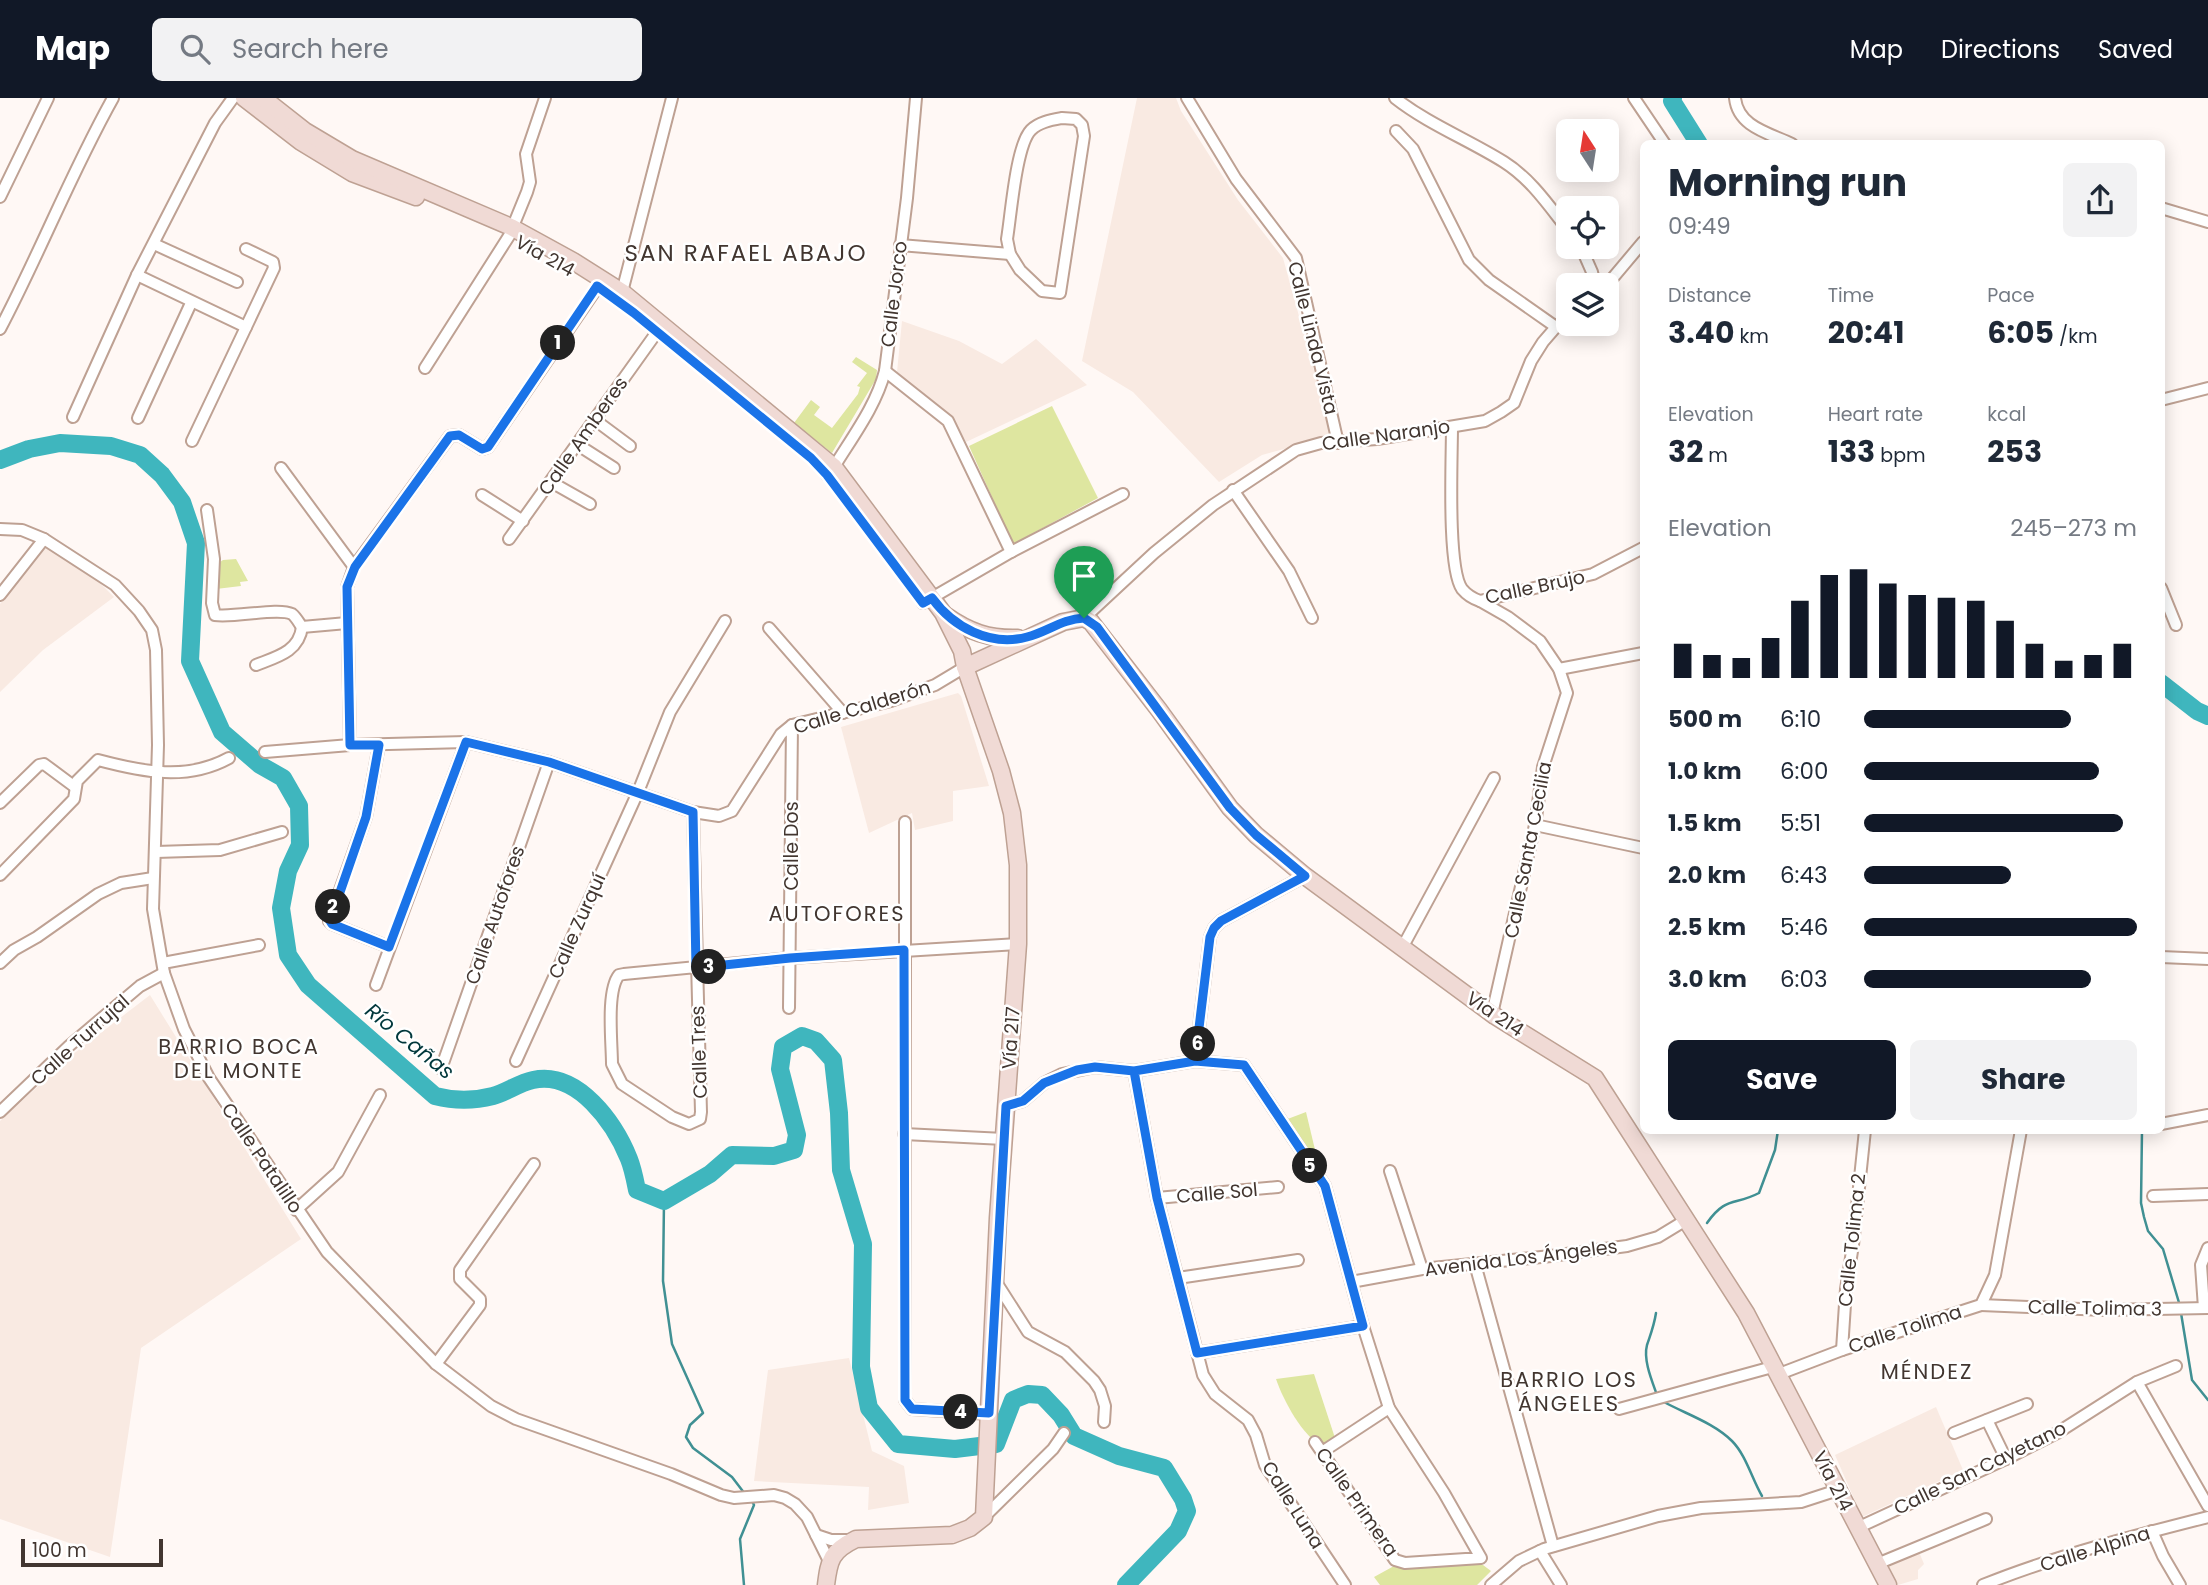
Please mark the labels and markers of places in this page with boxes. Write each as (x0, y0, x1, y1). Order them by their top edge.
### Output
pin: 1 (540, 326, 576, 360)
pin (1054, 546, 1114, 618)
pin: 2 (316, 890, 350, 924)
pin: 3 (692, 950, 726, 984)
pin: 6 (1180, 1026, 1216, 1062)
pin: 5 (1292, 1148, 1328, 1184)
pin: 4 (944, 1394, 978, 1430)

